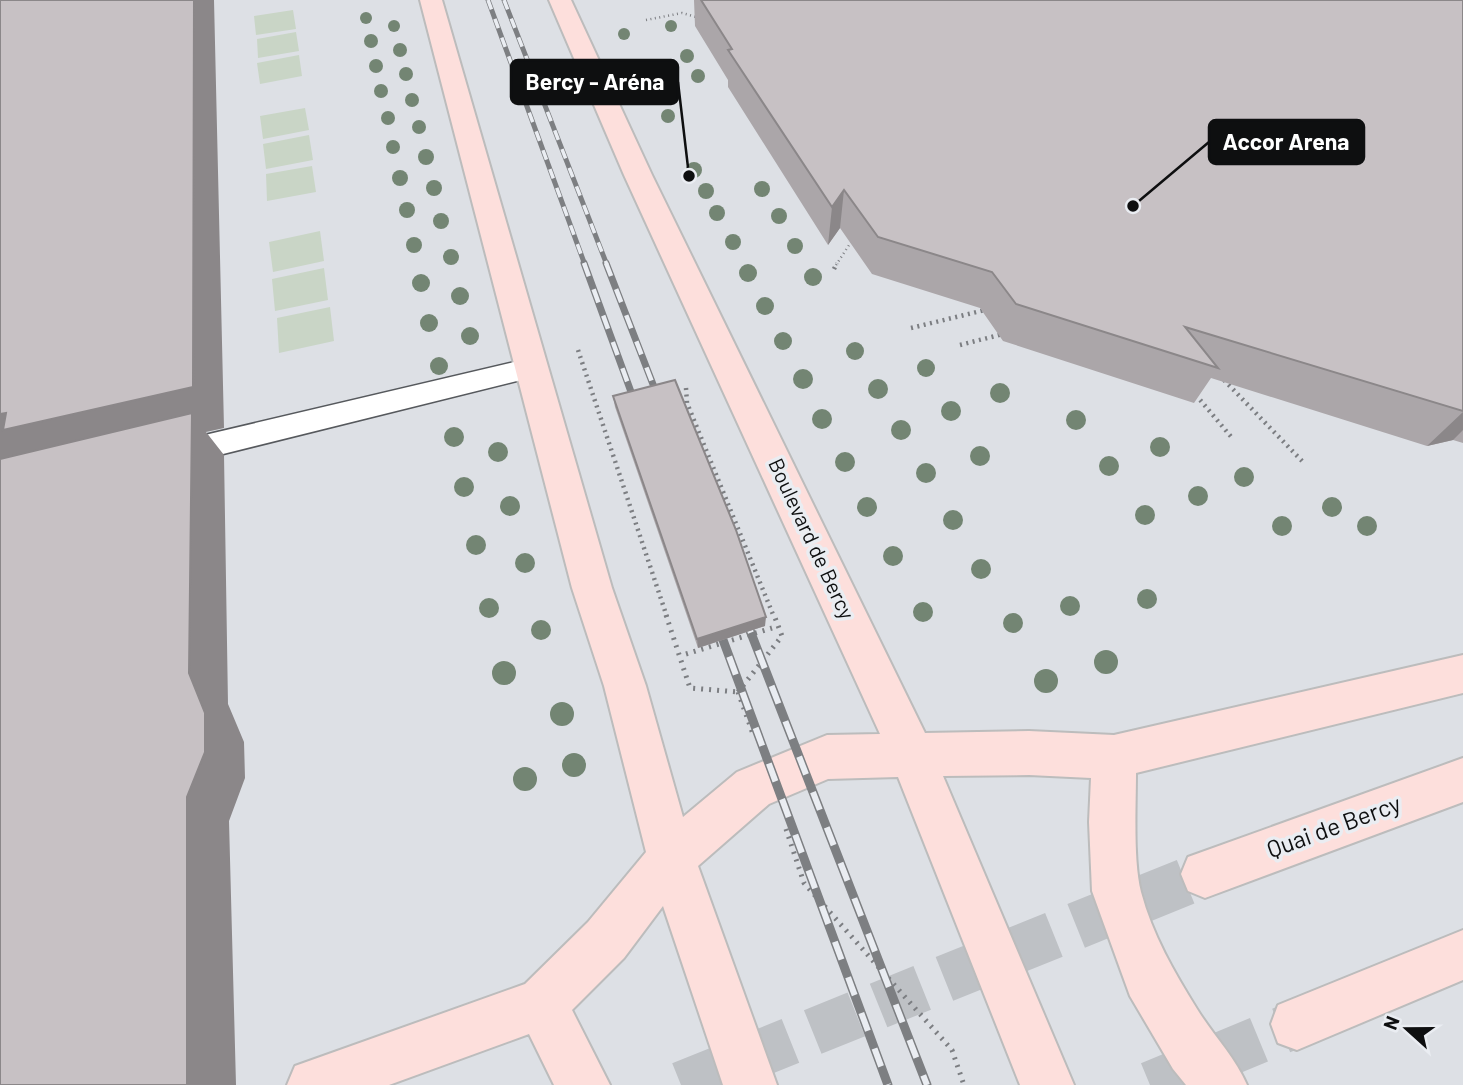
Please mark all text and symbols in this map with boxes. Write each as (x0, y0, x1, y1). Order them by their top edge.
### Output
callout: Bercy - Aréna (511, 60, 678, 104)
text: Bercy - Aréna (526, 67, 664, 95)
callout: Accor Arena (1209, 120, 1364, 164)
text: Accor Arena (1223, 127, 1349, 155)
street label: Boulevard de Bercy (764, 454, 861, 623)
street label: Quai de Bercy (1263, 788, 1404, 863)
north arrow (1372, 994, 1442, 1064)
text: N (1378, 1013, 1404, 1033)

